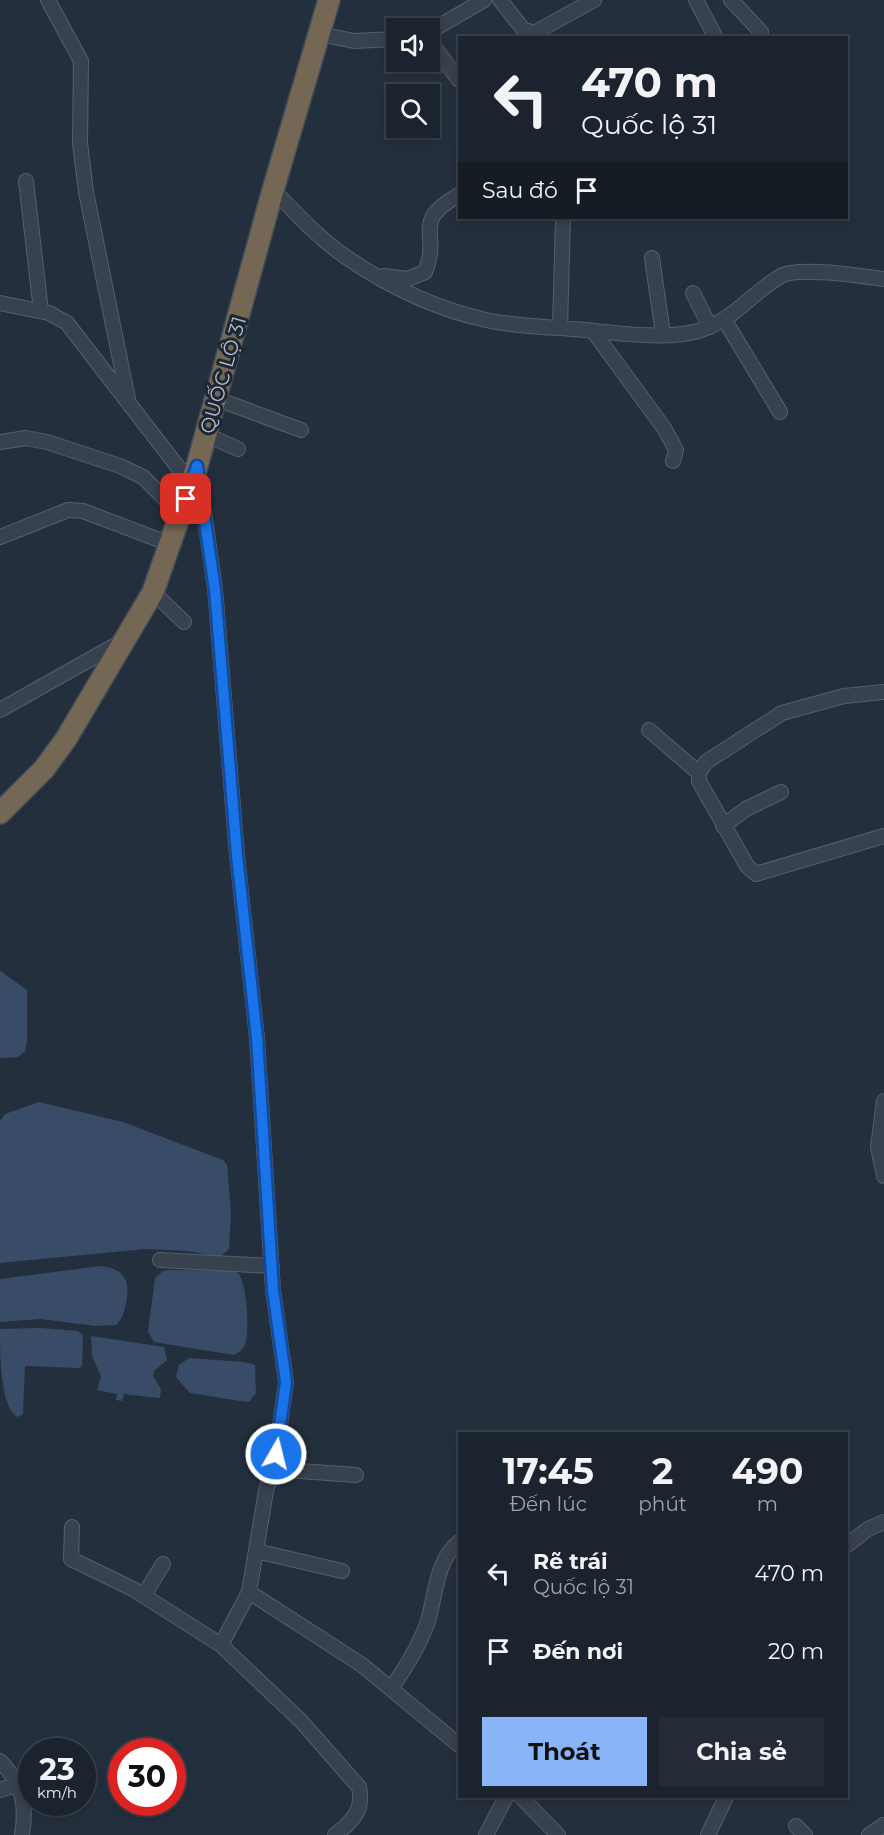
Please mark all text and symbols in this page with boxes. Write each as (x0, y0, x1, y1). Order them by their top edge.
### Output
map controls (386, 18, 440, 138)
button: sound (386, 18, 440, 72)
text: 470 m (581, 56, 718, 108)
icon: left (482, 60, 560, 138)
button: search (386, 84, 440, 138)
text: Quốc lộ 31 (581, 108, 717, 141)
icon: arrive (570, 174, 603, 207)
text: Sau đó (482, 177, 558, 204)
street label: QUỐC LỘ 31 (194, 313, 251, 436)
pin (160, 473, 211, 524)
icon: arrive (169, 482, 202, 515)
position arrow (244, 1422, 308, 1486)
text: 17:45 (502, 1449, 594, 1493)
text: 2 (652, 1449, 673, 1493)
text: 490 (731, 1449, 803, 1493)
text: Đến lúc (509, 1492, 587, 1516)
text: phút (638, 1492, 687, 1516)
text: m (757, 1492, 778, 1516)
text: Rẽ trái (533, 1548, 608, 1575)
icon: left (482, 1557, 515, 1590)
text: 470 m (754, 1560, 824, 1587)
text: Quốc lộ 31 (533, 1575, 634, 1599)
icon: arrive (482, 1635, 515, 1668)
text: Đến nơi (533, 1638, 623, 1665)
text: 20 m (768, 1638, 824, 1665)
button: Thoát (482, 1717, 647, 1786)
button: Chia sẻ (659, 1717, 824, 1786)
speed limit sign: 30 (108, 1738, 186, 1816)
text: 23 (39, 1751, 75, 1788)
text: km/h (37, 1783, 77, 1802)

